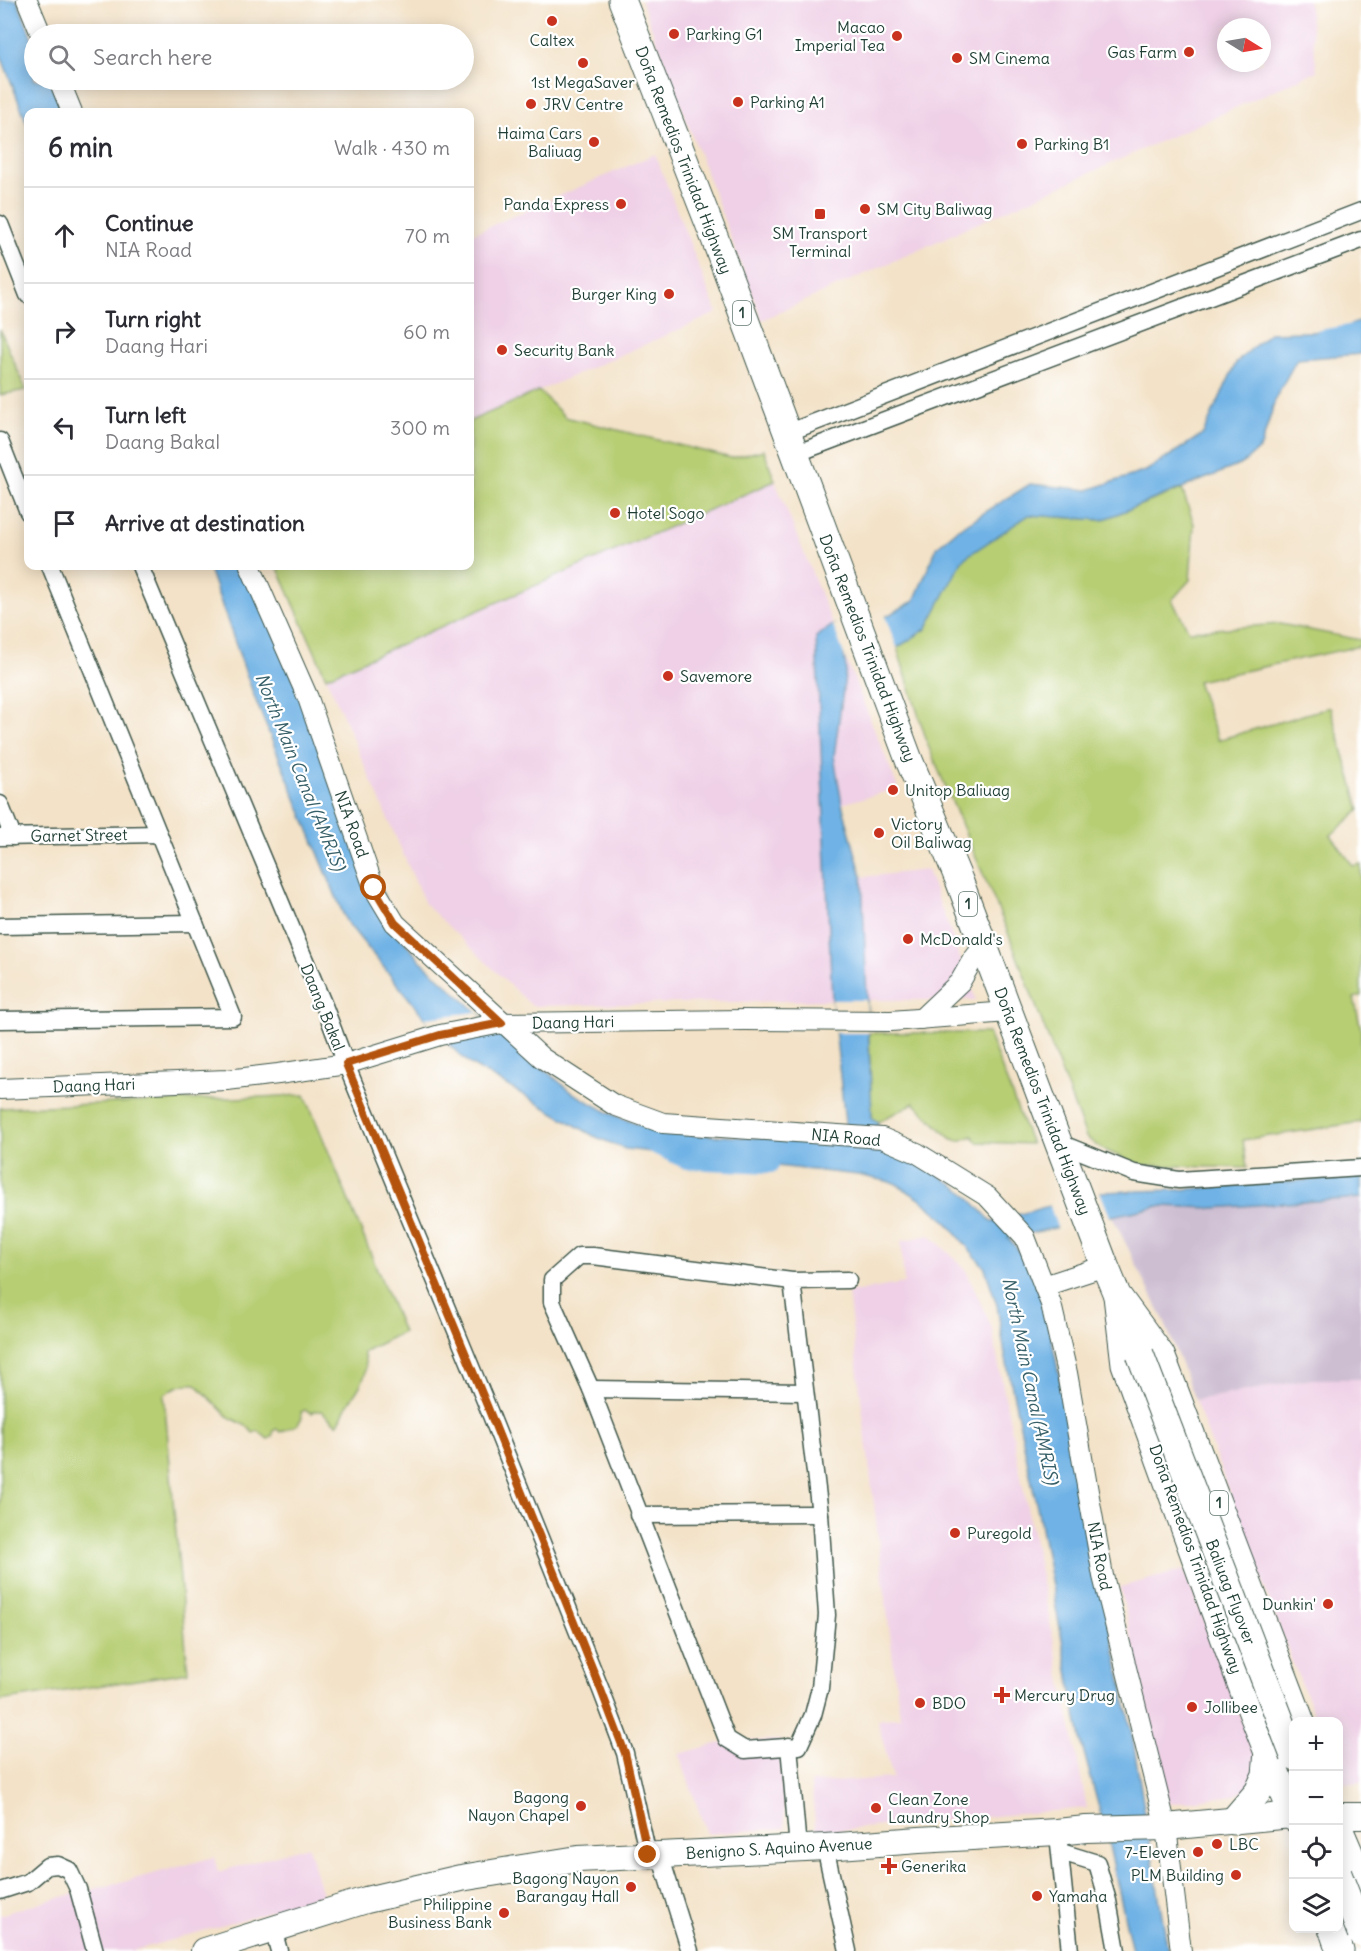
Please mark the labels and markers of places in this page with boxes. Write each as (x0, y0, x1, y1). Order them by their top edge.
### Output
marker: Caltex (545, 14, 559, 28)
place label: Macao Imperial Tea (795, 17, 885, 55)
place label: Parking G1 (686, 24, 763, 44)
marker: Parking G1 (667, 27, 681, 41)
marker: Macao Imperial Tea (890, 29, 904, 43)
place label: Caltex (530, 30, 575, 50)
place label: Gas Farm (1107, 42, 1177, 62)
marker: Gas Farm (1182, 45, 1196, 59)
place label: SM Cinema (969, 48, 1050, 68)
marker: SM Cinema (950, 51, 964, 65)
marker: 1st MegaSaver (576, 56, 590, 70)
place label: 1st MegaSaver (531, 72, 635, 92)
place label: Parking A1 (750, 92, 825, 112)
place label: JRV Centre (543, 94, 623, 114)
marker: Parking A1 (731, 95, 745, 109)
marker: JRV Centre (524, 97, 538, 111)
place label: Haima Cars Baliuag (497, 123, 582, 161)
place label: Parking B1 (1034, 134, 1109, 154)
marker: Haima Cars Baliuag (587, 135, 601, 149)
marker: Parking B1 (1015, 137, 1029, 151)
place label: Panda Express (503, 194, 609, 214)
marker: Panda Express (614, 197, 628, 211)
place label: SM City Baliwag (877, 199, 992, 219)
marker: SM City Baliwag (858, 202, 872, 216)
marker: SM Transport Terminal (813, 207, 827, 221)
place label: SM Transport Terminal (772, 223, 868, 261)
place label: Burger King (571, 284, 657, 304)
marker: Burger King (662, 287, 676, 301)
place label: Security Bank (514, 340, 614, 360)
marker: Security Bank (495, 343, 509, 357)
place label: Hotel Sogo (627, 503, 704, 523)
marker: Hotel Sogo (608, 506, 622, 520)
place label: Savemore (680, 666, 752, 686)
marker: Savemore (661, 669, 675, 683)
place label: Unitop Baliuag (905, 780, 1010, 800)
marker: Unitop Baliuag (886, 783, 900, 797)
place label: Victory Oil Baliwag (891, 814, 972, 852)
marker: Victory Oil Baliwag (872, 826, 886, 840)
place label: McDonald's (920, 929, 1003, 949)
marker: McDonald's (901, 932, 915, 946)
place label: Puregold (967, 1523, 1032, 1543)
marker: Puregold (948, 1526, 962, 1540)
place label: Dunkin' (1262, 1594, 1316, 1614)
marker: Dunkin' (1321, 1597, 1335, 1611)
place label: Mercury Drug (1014, 1685, 1115, 1705)
marker: Mercury Drug (995, 1688, 1009, 1702)
place label: BDO (932, 1693, 966, 1713)
marker: BDO (913, 1696, 927, 1710)
place label: Jollibee (1204, 1697, 1258, 1717)
marker: Jollibee (1185, 1700, 1199, 1714)
place label: Bagong Nayon Chapel (468, 1787, 569, 1825)
place label: Clean Zone Laundry Shop (888, 1789, 989, 1827)
marker: Bagong Nayon Chapel (574, 1799, 588, 1813)
marker: Clean Zone Laundry Shop (869, 1801, 883, 1815)
place label: LBC (1229, 1834, 1259, 1854)
marker: LBC (1210, 1837, 1224, 1851)
place label: 7-Eleven (1125, 1842, 1186, 1862)
marker: 7-Eleven (1191, 1845, 1205, 1859)
place label: Generika (901, 1856, 966, 1876)
marker: Generika (882, 1859, 896, 1873)
place label: PLM Building (1131, 1865, 1224, 1885)
place label: Bagong Nayon Barangay Hall (512, 1868, 619, 1906)
marker: PLM Building (1229, 1868, 1243, 1882)
marker: Bagong Nayon Barangay Hall (624, 1880, 638, 1894)
place label: Yamaha (1049, 1886, 1107, 1906)
marker: Yamaha (1030, 1889, 1044, 1903)
place label: Philippine Business Bank (388, 1894, 492, 1932)
marker: Philippine Business Bank (497, 1906, 511, 1920)

